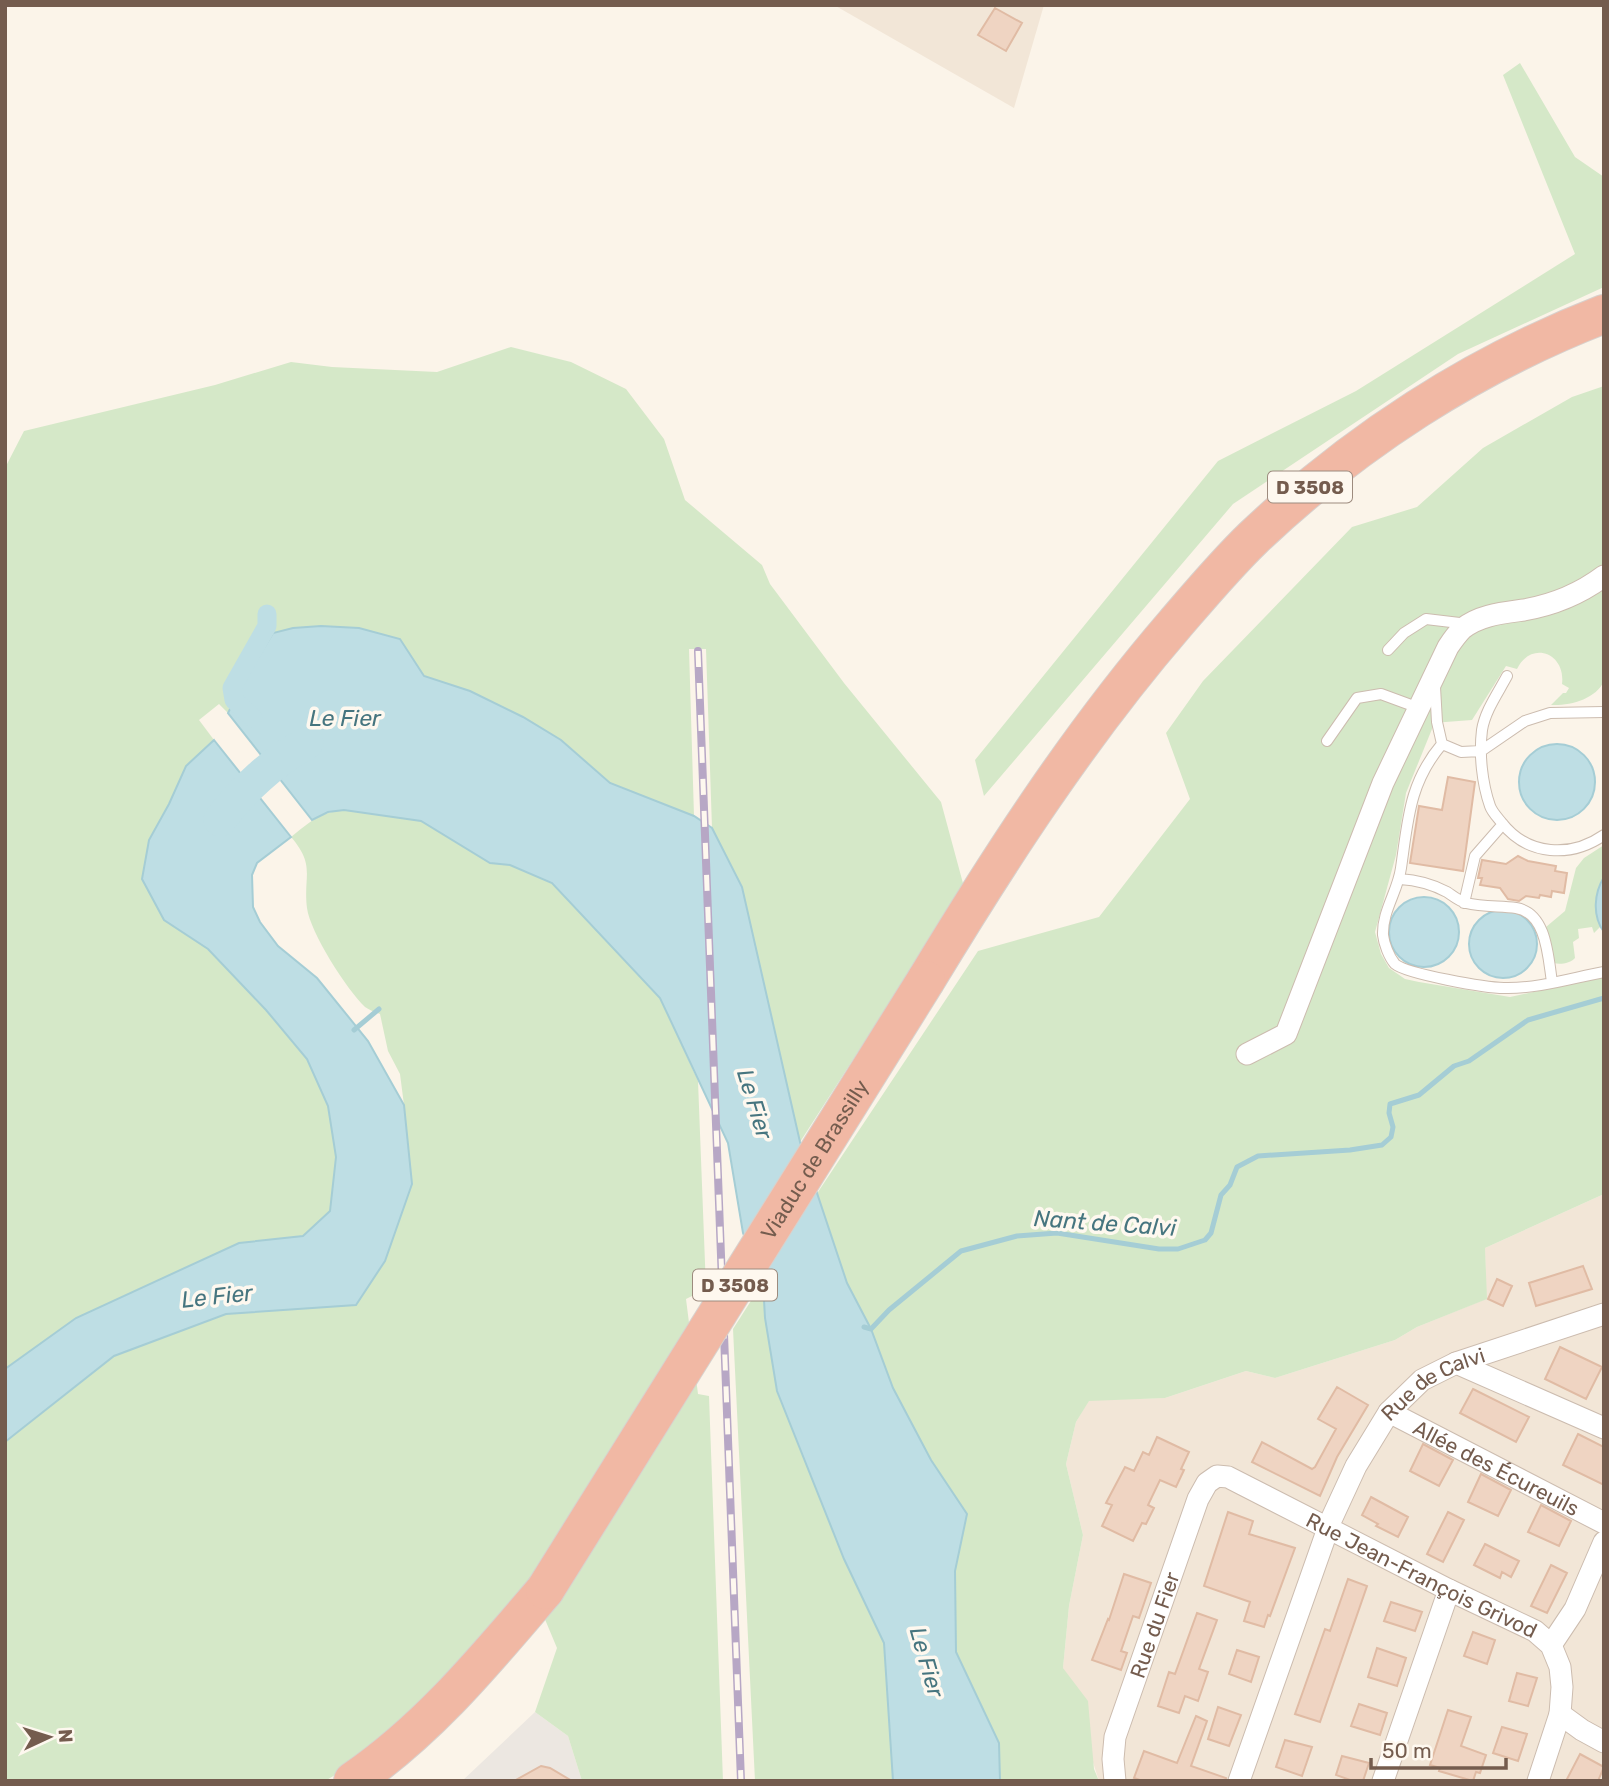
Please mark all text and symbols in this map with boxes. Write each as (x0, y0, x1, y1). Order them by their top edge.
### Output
road number: D 3508 (1268, 472, 1352, 502)
water label: Le Fier (309, 704, 382, 732)
water label: Le Fier (731, 1066, 779, 1144)
street label: Viaduc de Brassilly (755, 1074, 874, 1244)
water label: Nant de Calvi (1033, 1204, 1179, 1242)
road number: D 3508 (693, 1270, 777, 1301)
water label: Le Fier (180, 1278, 255, 1314)
street label: Rue de Calvi (1376, 1342, 1488, 1426)
street label: Allée des Écureuils (1409, 1414, 1584, 1521)
street label: Rue Jean-François Grivod (1302, 1507, 1541, 1643)
street label: Rue du Fier (1124, 1568, 1184, 1681)
water label: Le Fier (904, 1624, 951, 1701)
north arrow (14, 1702, 84, 1772)
scale bar (1371, 1726, 1506, 1770)
text: N (54, 1728, 77, 1743)
text: 50 m (1382, 1738, 1432, 1763)

